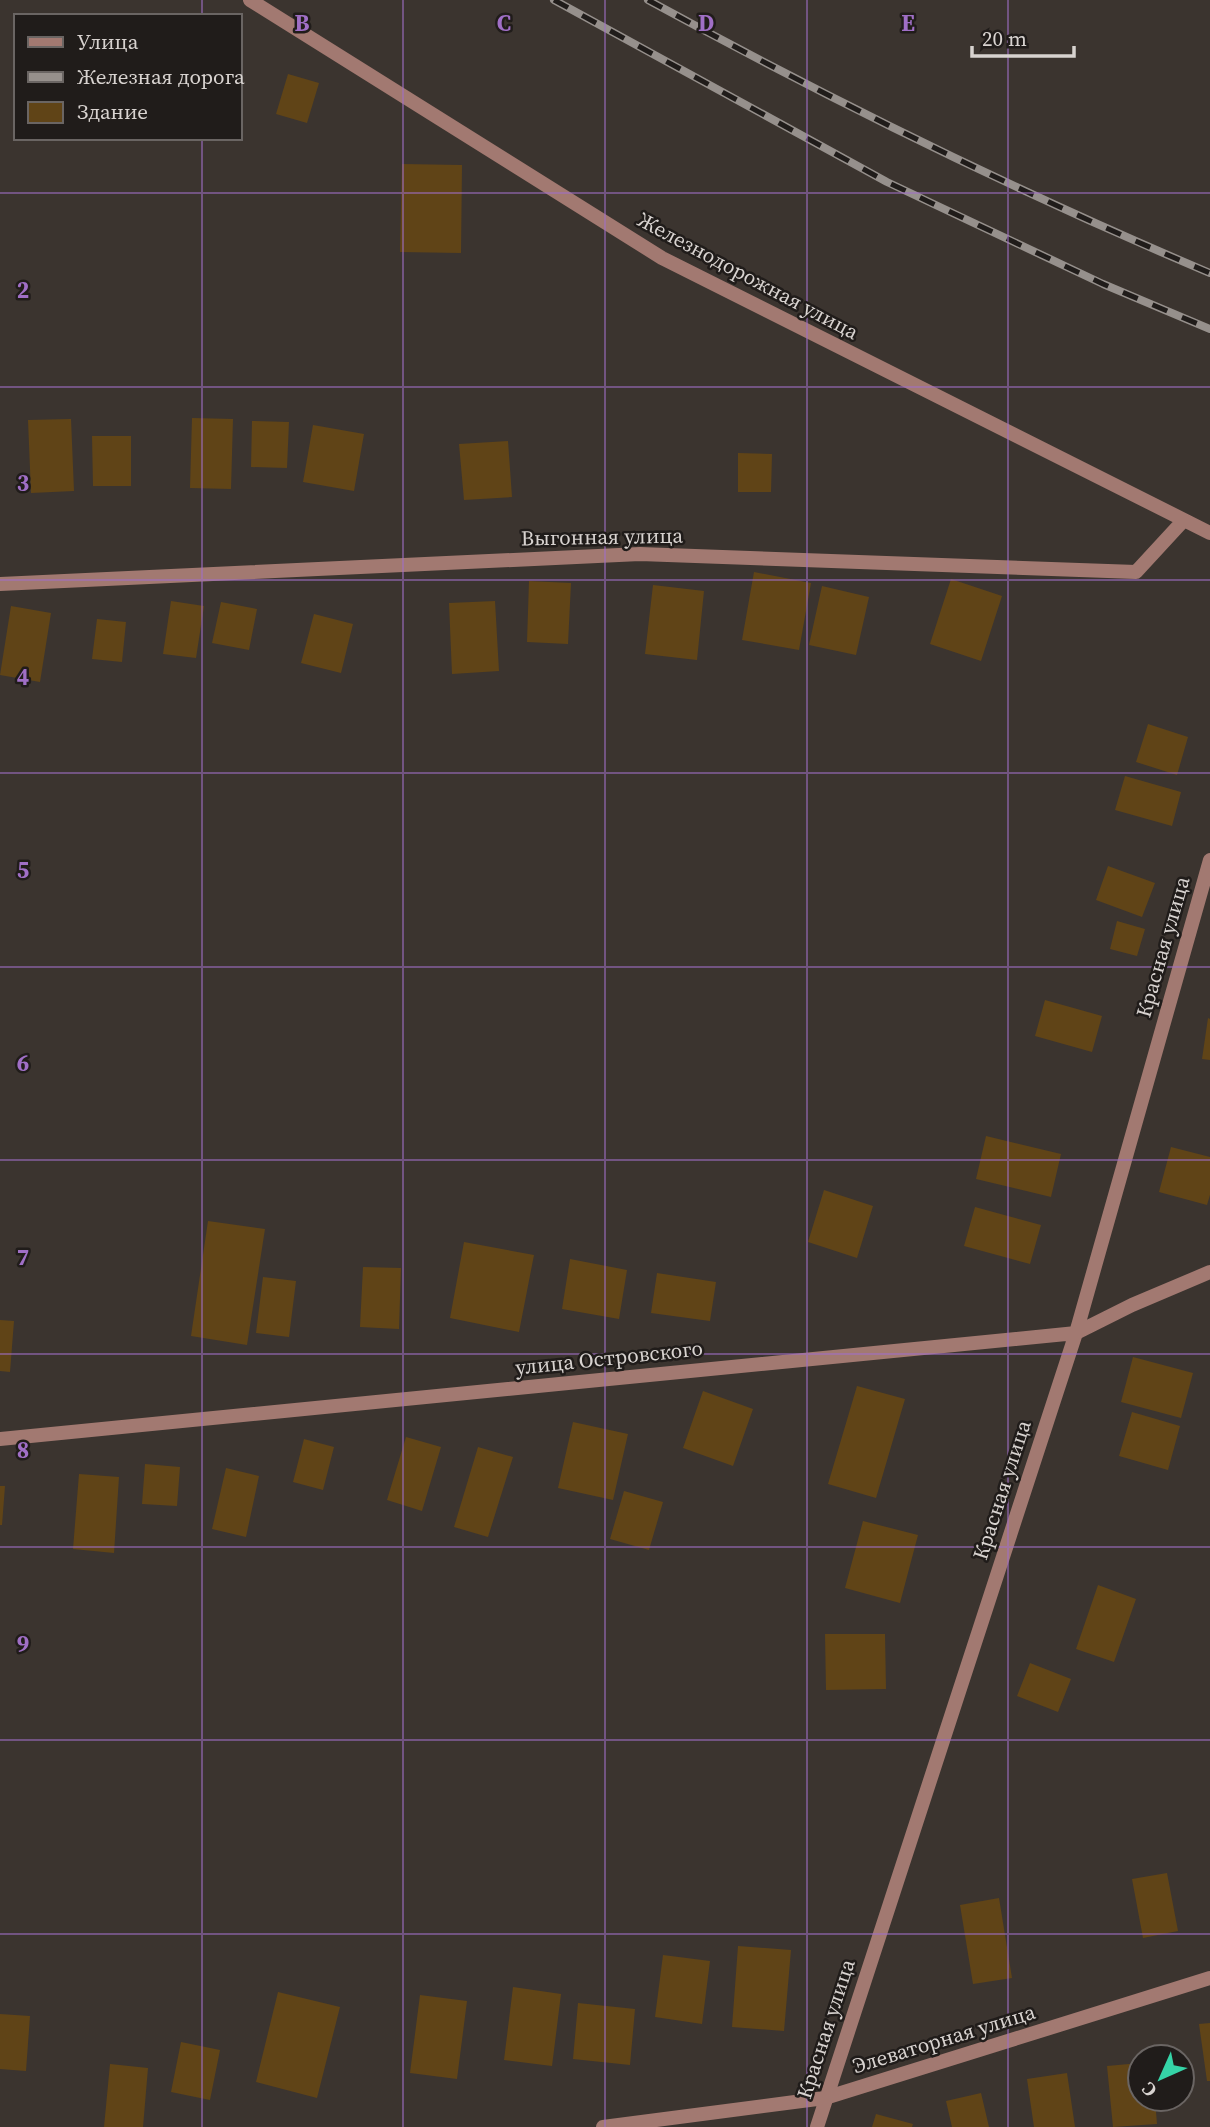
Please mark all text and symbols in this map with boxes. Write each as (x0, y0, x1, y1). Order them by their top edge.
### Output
text: B (295, 7, 310, 39)
text: C (497, 7, 511, 39)
text: D (698, 7, 714, 39)
text: E (901, 7, 915, 39)
legend (14, 14, 242, 140)
scale bar (972, 14, 1074, 58)
text: 20 m (982, 24, 1027, 53)
text: Улица (77, 27, 139, 56)
text: Железная дорога (77, 62, 245, 91)
text: Здание (77, 97, 148, 126)
street label: Железнодорожная улица (633, 205, 864, 346)
text: 2 (17, 274, 29, 306)
text: 3 (17, 467, 29, 499)
street label: Выгонная улица (521, 521, 684, 552)
text: 4 (17, 661, 29, 693)
text: 5 (17, 854, 29, 886)
street label: Красная улица (1129, 873, 1197, 1021)
text: 6 (17, 1047, 29, 1079)
text: 7 (17, 1241, 29, 1273)
street label: улица Островского (514, 1333, 704, 1382)
street label: Красная улица (965, 1416, 1038, 1563)
text: 8 (17, 1434, 29, 1466)
text: 9 (17, 1628, 29, 1660)
street label: Красная улица (789, 1955, 862, 2102)
street label: Элеваторная улица (849, 1997, 1039, 2080)
north arrow (1126, 2043, 1196, 2113)
text: С (1135, 2077, 1162, 2103)

